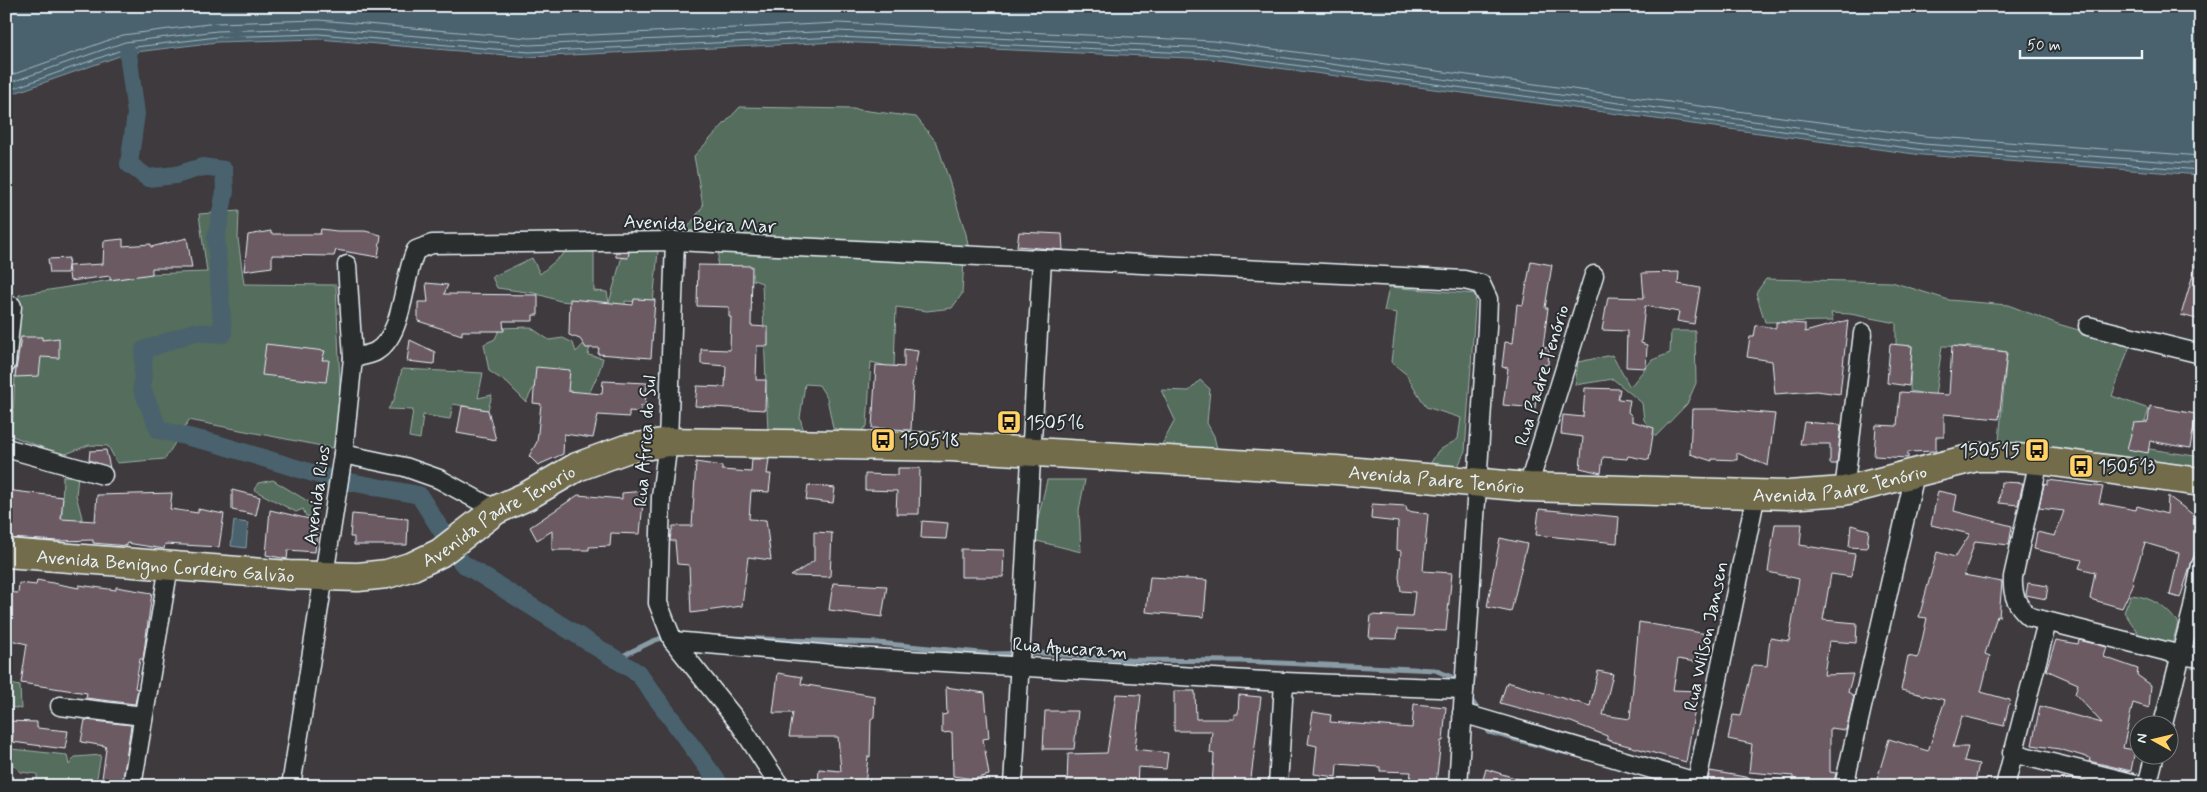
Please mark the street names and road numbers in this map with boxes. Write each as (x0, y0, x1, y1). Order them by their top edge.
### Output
street label: Avenida Beira Mar (623, 209, 777, 240)
street label: Rua Padre Tenório (1509, 302, 1576, 449)
street label: Rua Africa do Sul (628, 374, 663, 508)
street label: Avenida Rios (298, 444, 337, 547)
street label: Avenida Padre Tenório (1752, 459, 1930, 509)
street label: Avenida Padre Tenorio (418, 460, 581, 574)
street label: Avenida Padre Tenório (1347, 460, 1525, 501)
street label: Avenida Benigno Cordeiro Galvão (35, 544, 295, 589)
street label: Rua Wilson Jansen (1678, 559, 1735, 714)
street label: Rua Apucaram (1011, 632, 1128, 667)

